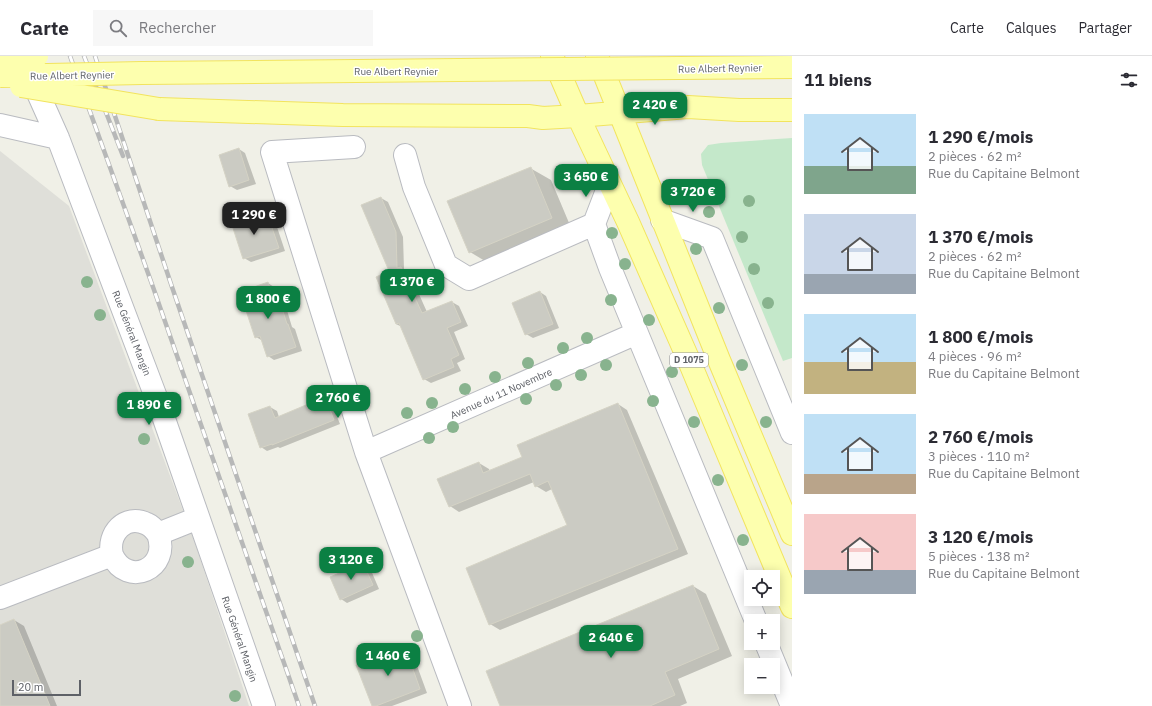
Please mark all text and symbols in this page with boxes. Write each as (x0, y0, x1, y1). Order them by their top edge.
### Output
search box (93, 10, 373, 46)
text: Carte (20, 16, 69, 40)
icon: search (107, 17, 129, 39)
text: Rechercher (139, 18, 216, 37)
text: Carte (950, 19, 984, 37)
text: Calques (1006, 19, 1056, 37)
text: Partager (1078, 19, 1132, 37)
street label: Rue Albert Reynier (678, 61, 762, 76)
street label: Rue Albert Reynier (354, 65, 438, 78)
street label: Rue Albert Reynier (30, 68, 114, 83)
text: 11 biens (804, 69, 872, 91)
icon: filters (1118, 69, 1140, 91)
pin: 2 420 € (618, 92, 692, 126)
text: 2 420 € (632, 96, 678, 113)
text: 1 290 €/mois (928, 126, 1033, 148)
icon: home (836, 130, 884, 178)
text: 2 pièces · 62 m² (928, 148, 1022, 165)
pin: 3 650 € (549, 164, 623, 198)
text: Rue du Capitaine Belmont (928, 165, 1080, 182)
text: 3 650 € (563, 168, 609, 185)
pin: 3 720 € (656, 179, 730, 213)
text: 3 720 € (670, 183, 716, 200)
pin: 1 290 € (217, 202, 291, 236)
text: 1 290 € (231, 206, 277, 223)
text: 1 370 €/mois (928, 226, 1033, 248)
icon: home (836, 230, 884, 278)
text: 2 pièces · 62 m² (928, 248, 1022, 265)
text: Rue du Capitaine Belmont (928, 265, 1080, 282)
pin: 1 370 € (375, 269, 449, 303)
text: 1 370 € (389, 273, 435, 290)
pin: 1 800 € (231, 286, 305, 320)
street label: Rue Général Mangin (109, 289, 154, 378)
text: 1 800 € (245, 290, 291, 307)
text: 1 800 €/mois (928, 326, 1033, 348)
icon: home (836, 330, 884, 378)
text: 4 pièces · 96 m² (928, 348, 1022, 365)
road number: D 1075 (670, 353, 708, 367)
street label: Avenue du 11 Novembre (448, 365, 555, 422)
text: Rue du Capitaine Belmont (928, 365, 1080, 382)
pin: 2 760 € (301, 385, 375, 419)
text: 2 760 € (315, 389, 361, 406)
pin: 1 890 € (112, 392, 186, 426)
text: 1 890 € (126, 396, 172, 413)
text: 2 760 €/mois (928, 426, 1033, 448)
icon: home (836, 430, 884, 478)
text: 3 pièces · 110 m² (928, 448, 1029, 465)
text: Rue du Capitaine Belmont (928, 465, 1080, 482)
text: 3 120 €/mois (928, 526, 1033, 548)
icon: home (836, 530, 884, 578)
pin: 3 120 € (314, 547, 388, 581)
text: 5 pièces · 138 m² (928, 548, 1029, 565)
text: 3 120 € (328, 551, 374, 568)
text: Rue du Capitaine Belmont (928, 565, 1080, 582)
map controls (744, 570, 780, 694)
button: locate (744, 570, 780, 606)
street label: Rue Général Mangin (219, 594, 260, 684)
button: + (744, 614, 780, 650)
pin: 2 640 € (574, 625, 648, 659)
text: 2 640 € (588, 629, 634, 646)
pin: 1 460 € (351, 643, 425, 677)
text: 1 460 € (365, 647, 411, 664)
button: − (744, 658, 780, 694)
scale bar (12, 678, 81, 697)
text: 20 m (18, 680, 43, 694)

